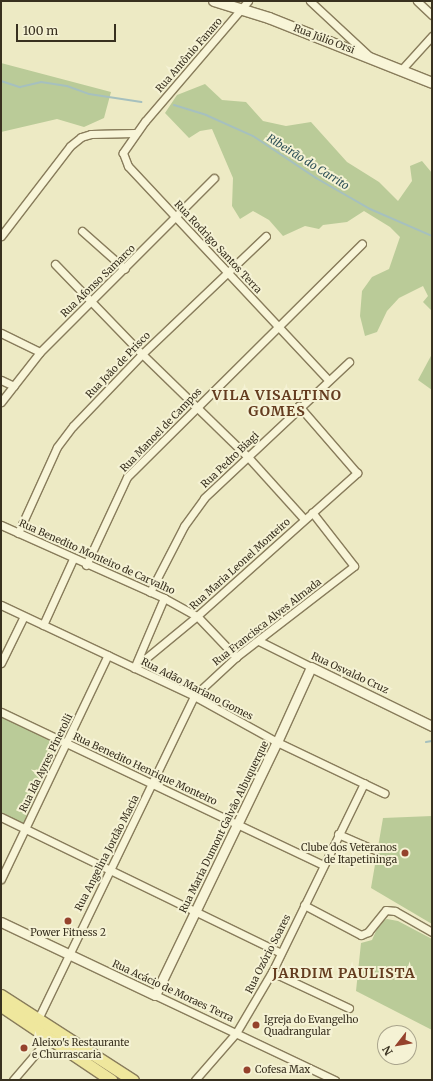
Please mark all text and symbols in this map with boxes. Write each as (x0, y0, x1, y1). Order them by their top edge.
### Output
street label: Rua Antônio Fanaro (153, 15, 225, 95)
scale bar (18, 16, 118, 42)
street label: Rua Júlio Orsi (292, 22, 356, 56)
text: 100 m (23, 23, 58, 38)
water label: Ribeirão do Carrito (264, 131, 352, 193)
street label: Rua Rodrigo Santos Terra (172, 198, 264, 296)
street label: Rua Afonso Samarco (58, 242, 138, 320)
street label: Rua João de Prisco (83, 329, 153, 401)
street label: Rua Manoel de Campos (118, 386, 204, 474)
district label: VILA VISALTINO GOMES (212, 387, 342, 420)
street label: Rua Pedro Biagi (199, 429, 261, 491)
street label: Rua Maria Leonel Monteiro (187, 516, 293, 612)
street label: Rua Benedito Monteiro de Carvalho (17, 517, 177, 597)
street label: Rua Francisca Alves Almada (210, 576, 324, 668)
street label: Rua Osvaldo Cruz (309, 650, 391, 696)
street label: Rua Adão Mariano Gomes (139, 655, 255, 723)
street label: Rua Ida Ayres Pinerolli (17, 712, 75, 814)
street label: Rua Benedito Henrique Monteiro (71, 730, 219, 808)
street label: Rua Maria Dumont Galvão Albuquerque (177, 739, 271, 915)
street label: Rua Angelina Jordão Macia (73, 793, 141, 913)
place label: Clube dos Veteranos de Itapetininga (301, 841, 397, 864)
marker: Clube dos Veteranos de Itapetininga (400, 848, 410, 858)
street label: Rua Ozório Soares (243, 913, 293, 995)
marker: Power Fitness 2 (63, 916, 73, 926)
place label: Power Fitness 2 (30, 927, 106, 939)
street label: Rua Acácio de Moraes Terra (110, 958, 236, 1024)
district label: JARDIM PAULISTA (272, 965, 416, 981)
place label: Igreja do Evangelho Quadrangular (264, 1013, 358, 1036)
marker: Igreja do Evangelho Quadrangular (251, 1020, 261, 1030)
north arrow (377, 1025, 417, 1065)
place label: Aleixo's Restaurante e Churrascaria (32, 1036, 129, 1060)
marker: Aleixo's Restaurante e Churrascaria (19, 1043, 29, 1053)
text: N (379, 1043, 396, 1058)
place label: Cofesa Max (255, 1064, 310, 1076)
marker: Cofesa Max (242, 1065, 252, 1075)

